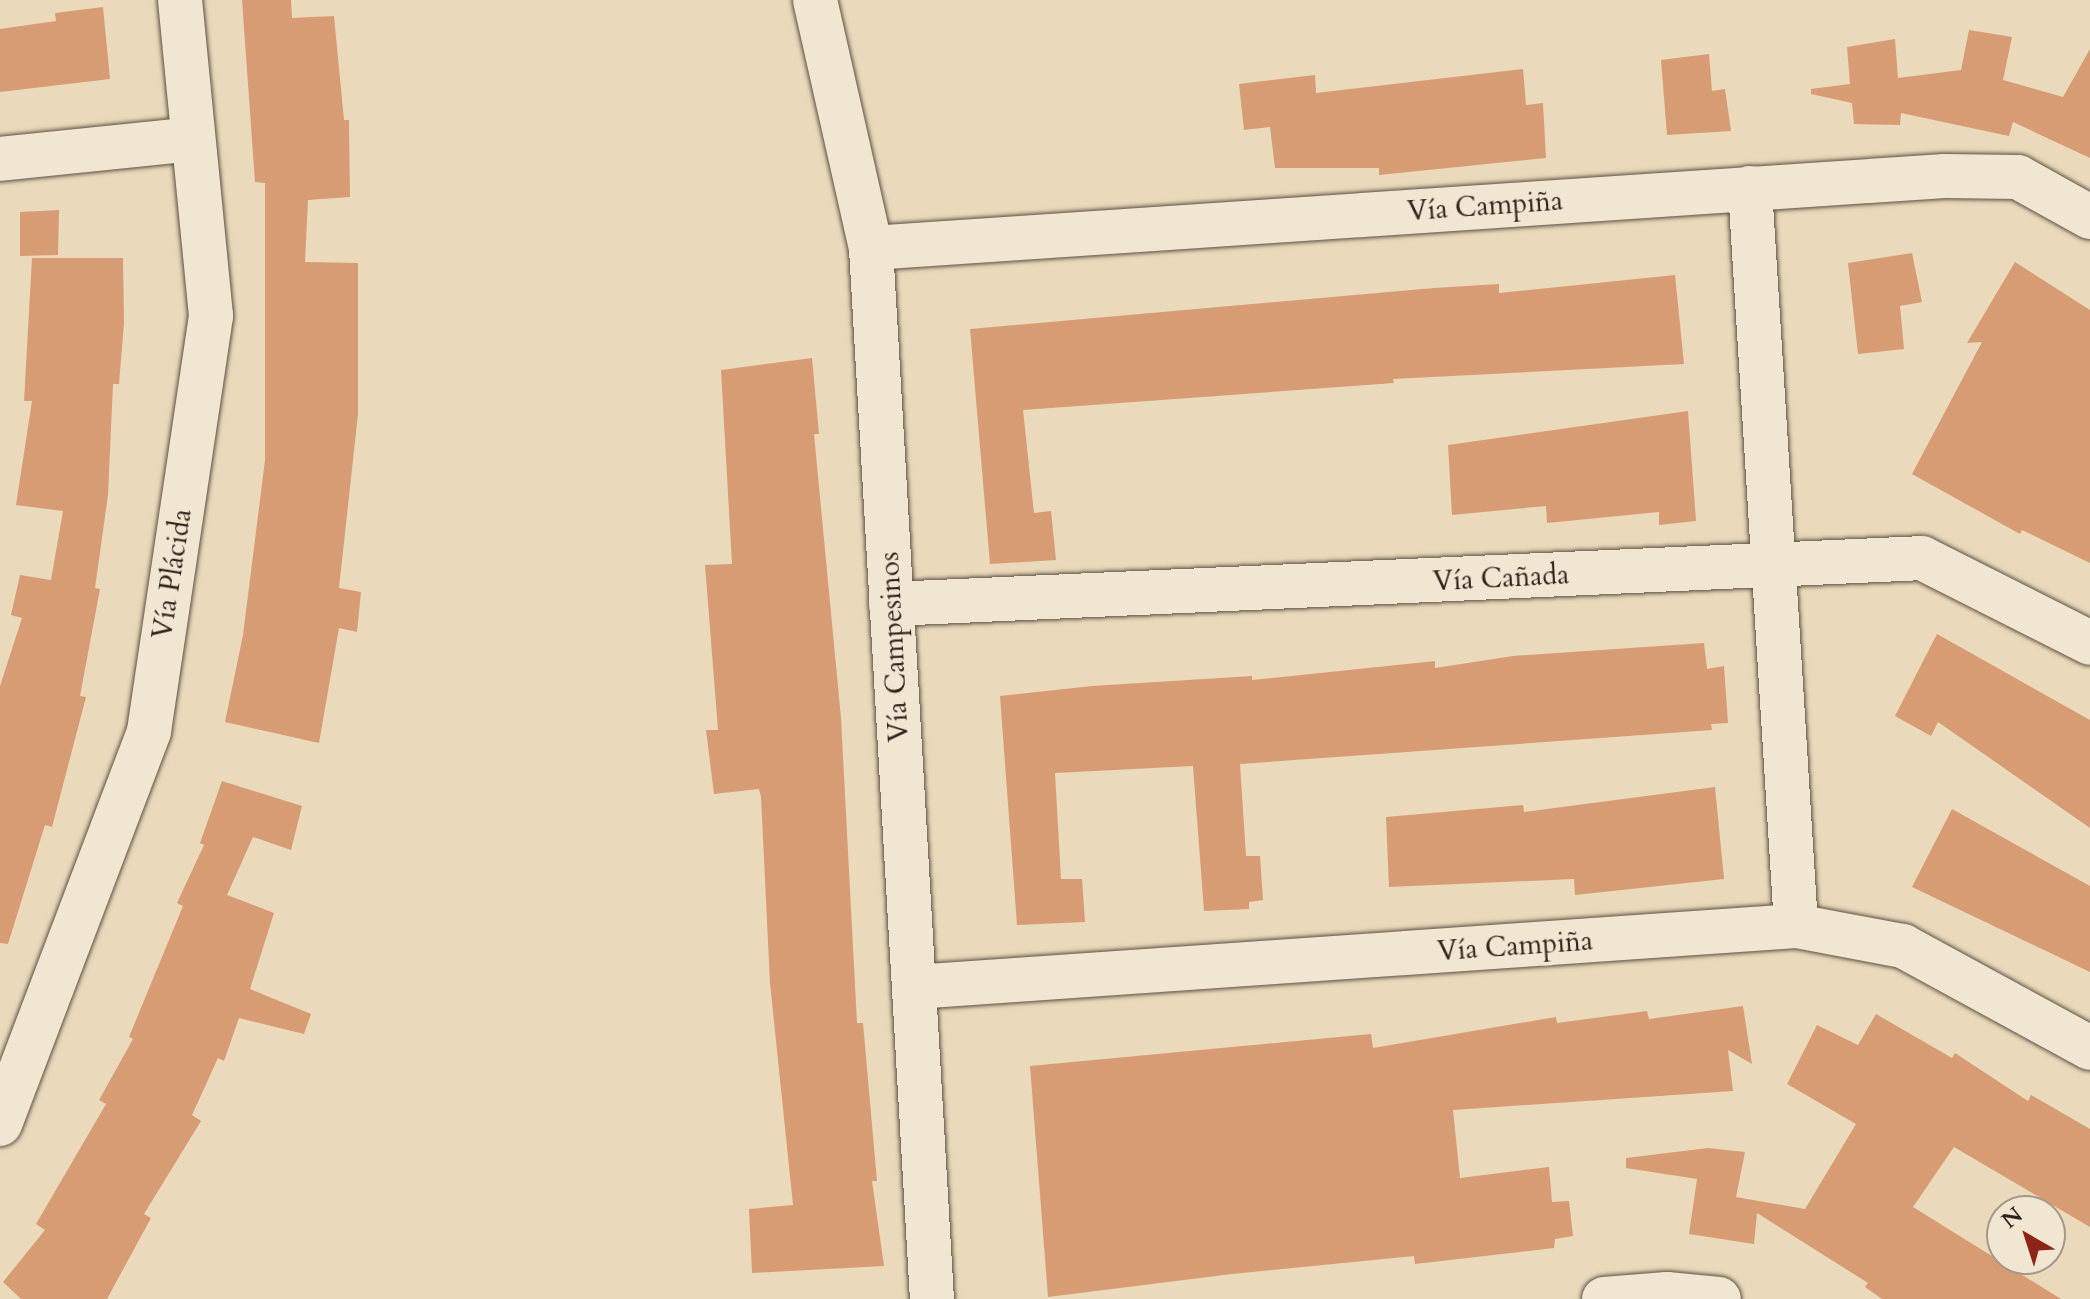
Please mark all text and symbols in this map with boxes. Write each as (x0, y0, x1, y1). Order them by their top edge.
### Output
street label: Vía Campiña (1406, 184, 1564, 228)
street label: Vía Plácida (145, 506, 199, 642)
street label: Vía Campesinos (872, 551, 916, 743)
street label: Vía Cañada (1432, 558, 1570, 598)
street label: Vía Campiña (1436, 924, 1594, 968)
north arrow (1986, 1195, 2066, 1275)
text: N (1995, 1200, 2029, 1236)

